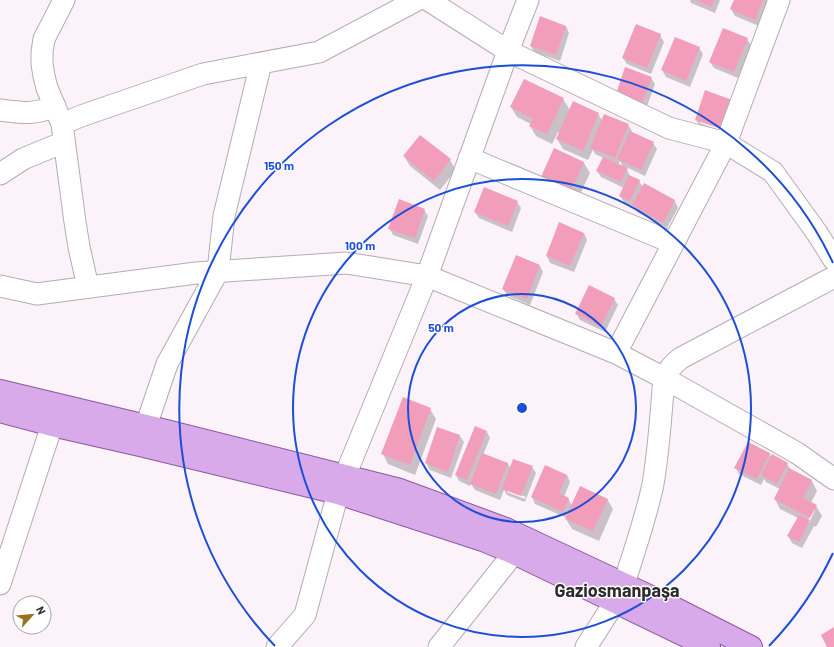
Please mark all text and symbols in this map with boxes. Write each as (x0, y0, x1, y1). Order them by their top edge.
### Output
text: 150 m (264, 158, 294, 172)
text: 100 m (345, 238, 375, 252)
text: 50 m (428, 320, 454, 334)
centre of rings (515, 401, 529, 415)
district label: Gaziosmanpaşa (554, 579, 680, 601)
north arrow (12, 595, 52, 635)
text: N (34, 604, 49, 616)

